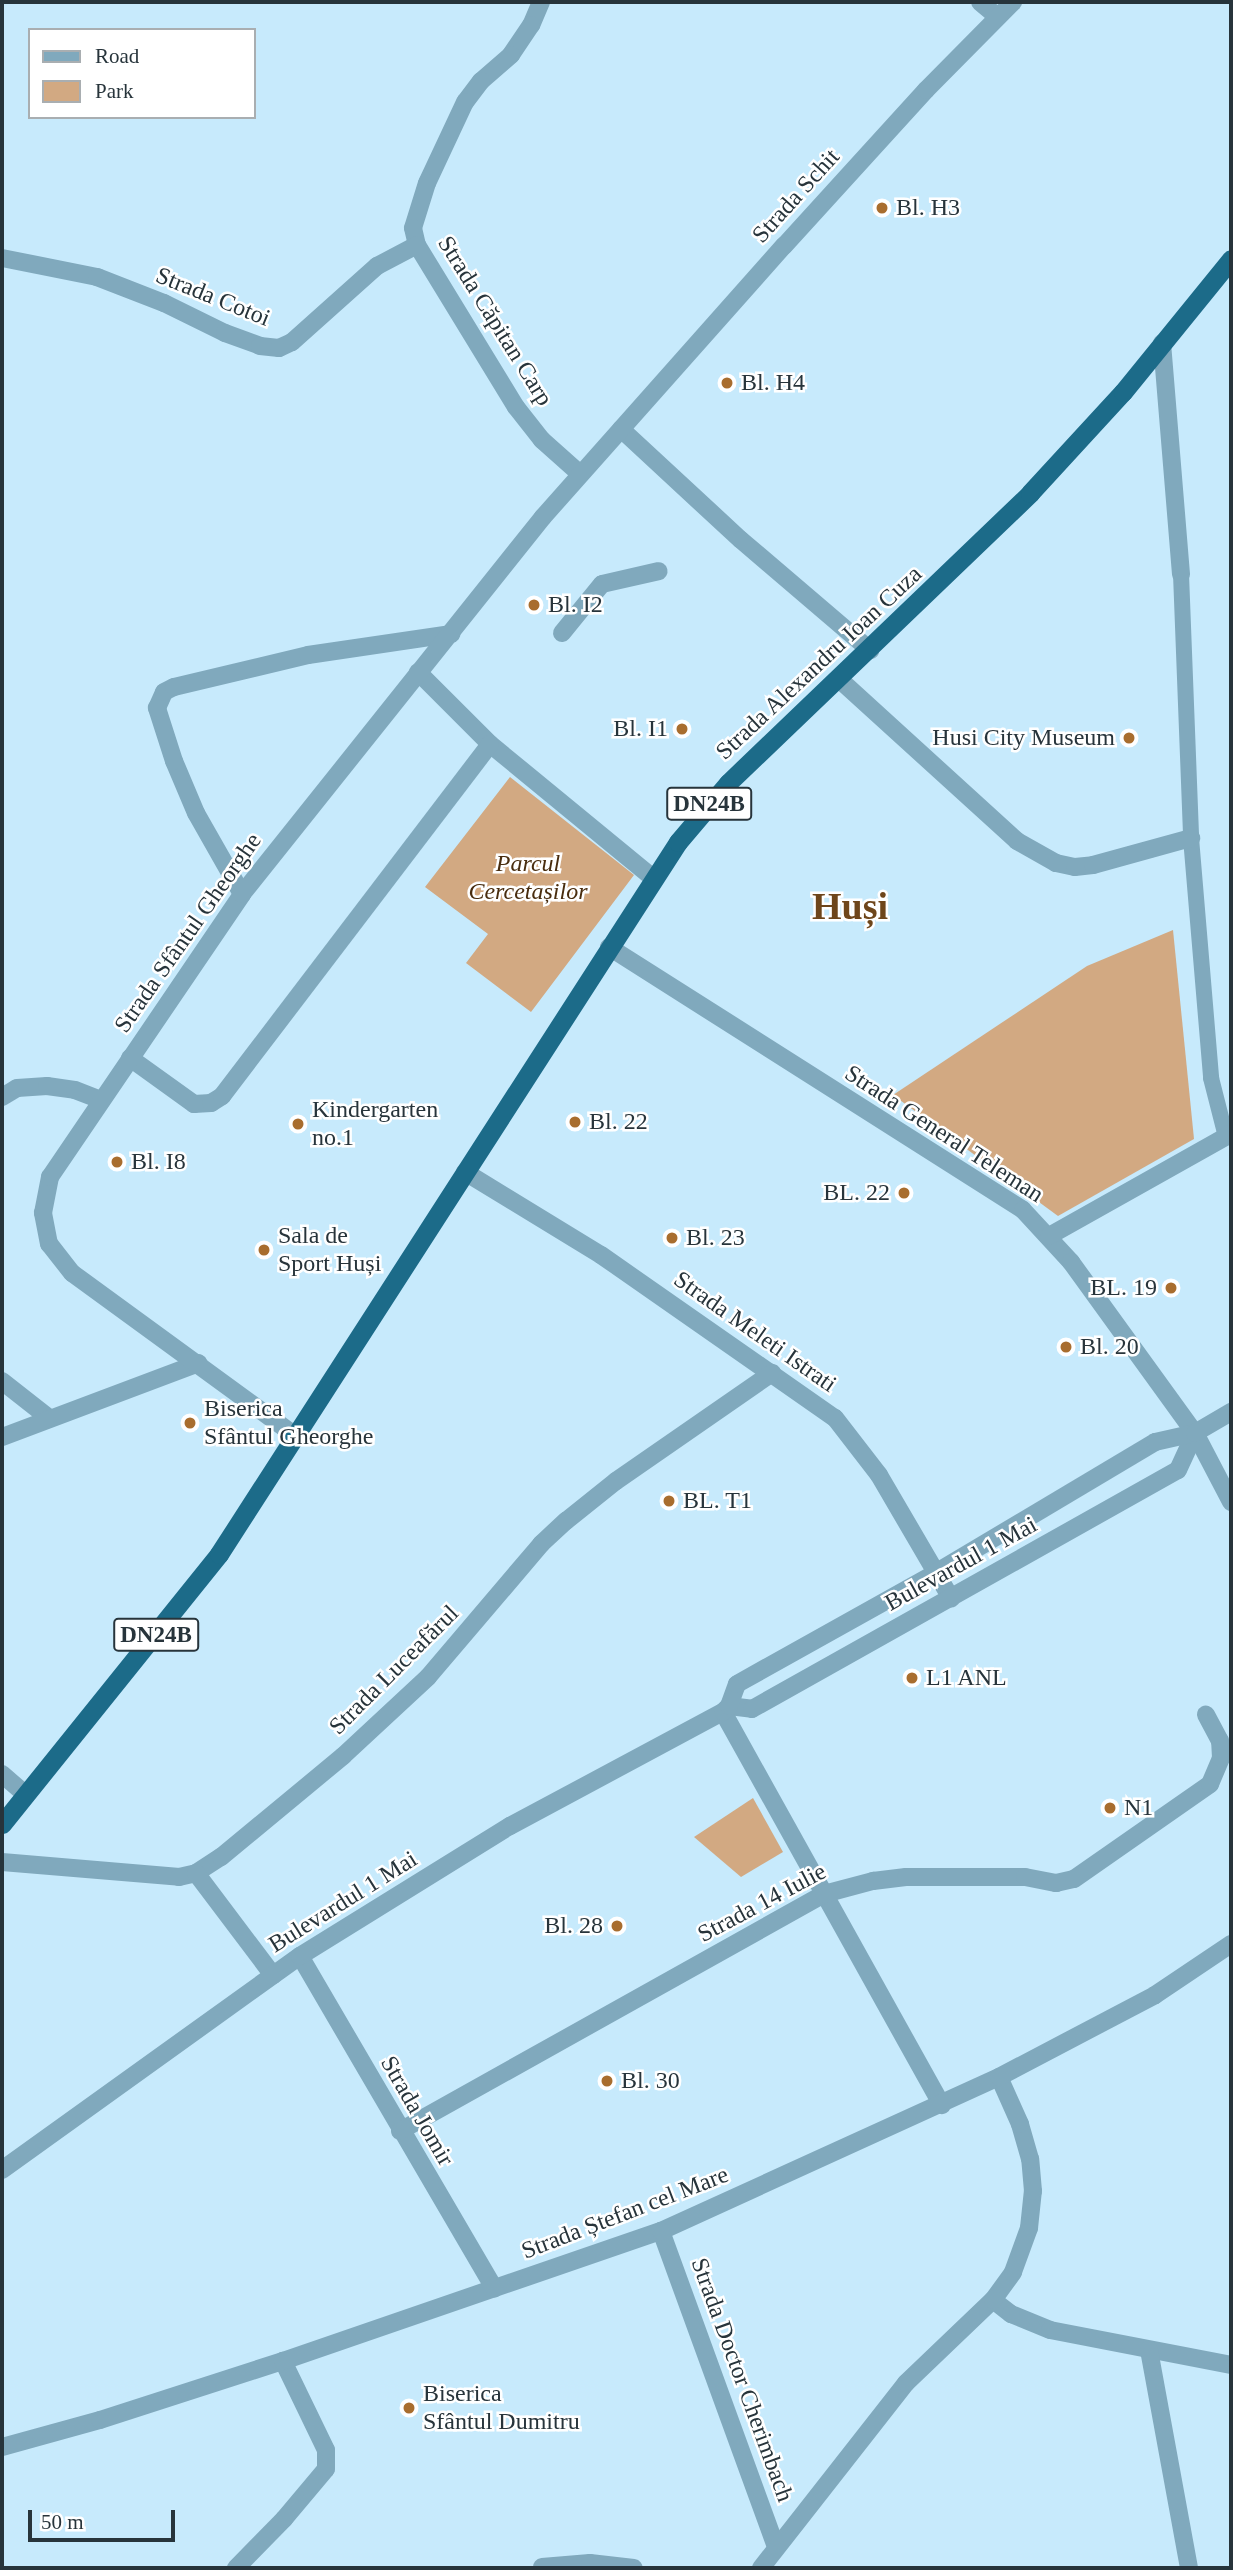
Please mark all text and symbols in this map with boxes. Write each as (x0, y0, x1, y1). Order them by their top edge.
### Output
legend (28, 28, 256, 119)
text: Road (95, 44, 139, 68)
text: Park (95, 79, 134, 103)
street label: Strada Schit (746, 143, 846, 249)
place label: Bl. H3 (896, 194, 960, 222)
marker: Bl. H3 (874, 200, 890, 216)
street label: Strada Căpitan Carp (431, 231, 559, 411)
street label: Strada Cotoi (152, 261, 274, 333)
place label: Bl. H4 (741, 369, 805, 397)
marker: Bl. H4 (719, 375, 735, 391)
street label: Strada Alexandru Ioan Cuza (710, 560, 928, 766)
place label: Bl. I2 (548, 591, 603, 619)
marker: Bl. I2 (526, 597, 542, 613)
place label: Bl. I1 (613, 715, 668, 743)
marker: Bl. I1 (674, 721, 690, 737)
place label: Husi City Museum (932, 724, 1115, 752)
marker: Husi City Museum (1121, 730, 1137, 746)
road number: DN24B (665, 784, 753, 824)
street label: Strada Sfântul Gheorghe (108, 828, 268, 1038)
park label: Parcul Cercetașilor (468, 850, 588, 906)
district label: Huși (812, 884, 888, 930)
street label: Strada General Teleman (839, 1059, 1049, 1209)
place label: Kindergarten no.1 (312, 1096, 438, 1152)
place label: Bl. 22 (589, 1108, 648, 1136)
marker: Bl. 22 (567, 1114, 583, 1130)
marker: Kindergarten no.1 (290, 1116, 306, 1132)
place label: Bl. I8 (131, 1148, 186, 1176)
marker: Bl. I8 (109, 1154, 125, 1170)
place label: BL. 22 (823, 1179, 890, 1207)
marker: BL. 22 (896, 1185, 912, 1201)
place label: Sala de Sport Huși (278, 1222, 381, 1278)
place label: Bl. 23 (686, 1224, 745, 1252)
marker: Bl. 23 (664, 1230, 680, 1246)
marker: Sala de Sport Huși (256, 1242, 272, 1258)
street label: Strada Meleti Istrati (668, 1265, 842, 1399)
place label: BL. 19 (1090, 1274, 1157, 1302)
marker: BL. 19 (1163, 1280, 1179, 1296)
place label: Bl. 20 (1080, 1333, 1139, 1361)
marker: Bl. 20 (1058, 1339, 1074, 1355)
place label: Biserica Sfântul Gheorghe (204, 1395, 374, 1451)
marker: Biserica Sfântul Gheorghe (182, 1415, 198, 1431)
place label: BL. T1 (683, 1487, 752, 1515)
marker: BL. T1 (661, 1493, 677, 1509)
street label: Bulevardul 1 Mai (880, 1510, 1042, 1618)
street label: Strada Luceafărul (323, 1599, 465, 1741)
road number: DN24B (112, 1616, 200, 1654)
place label: L1 ANL (926, 1664, 1008, 1692)
marker: L1 ANL (904, 1670, 920, 1686)
place label: N1 (1124, 1794, 1153, 1822)
marker: N1 (1102, 1800, 1118, 1816)
street label: Bulevardul 1 Mai (264, 1845, 422, 1959)
street label: Strada 14 Iulie (693, 1857, 831, 1949)
place label: Bl. 28 (544, 1912, 603, 1940)
marker: Bl. 28 (609, 1918, 625, 1934)
street label: Strada Jomir (374, 2051, 460, 2171)
place label: Bl. 30 (621, 2067, 680, 2095)
marker: Bl. 30 (599, 2073, 615, 2089)
street label: Strada Ștefan cel Mare (518, 2160, 732, 2266)
street label: Strada Doctor Cherimbach (684, 2254, 800, 2506)
place label: Biserica Sfântul Dumitru (423, 2380, 580, 2436)
marker: Biserica Sfântul Dumitru (401, 2400, 417, 2416)
scale bar (32, 2496, 178, 2540)
text: 50 m (41, 2510, 84, 2534)

